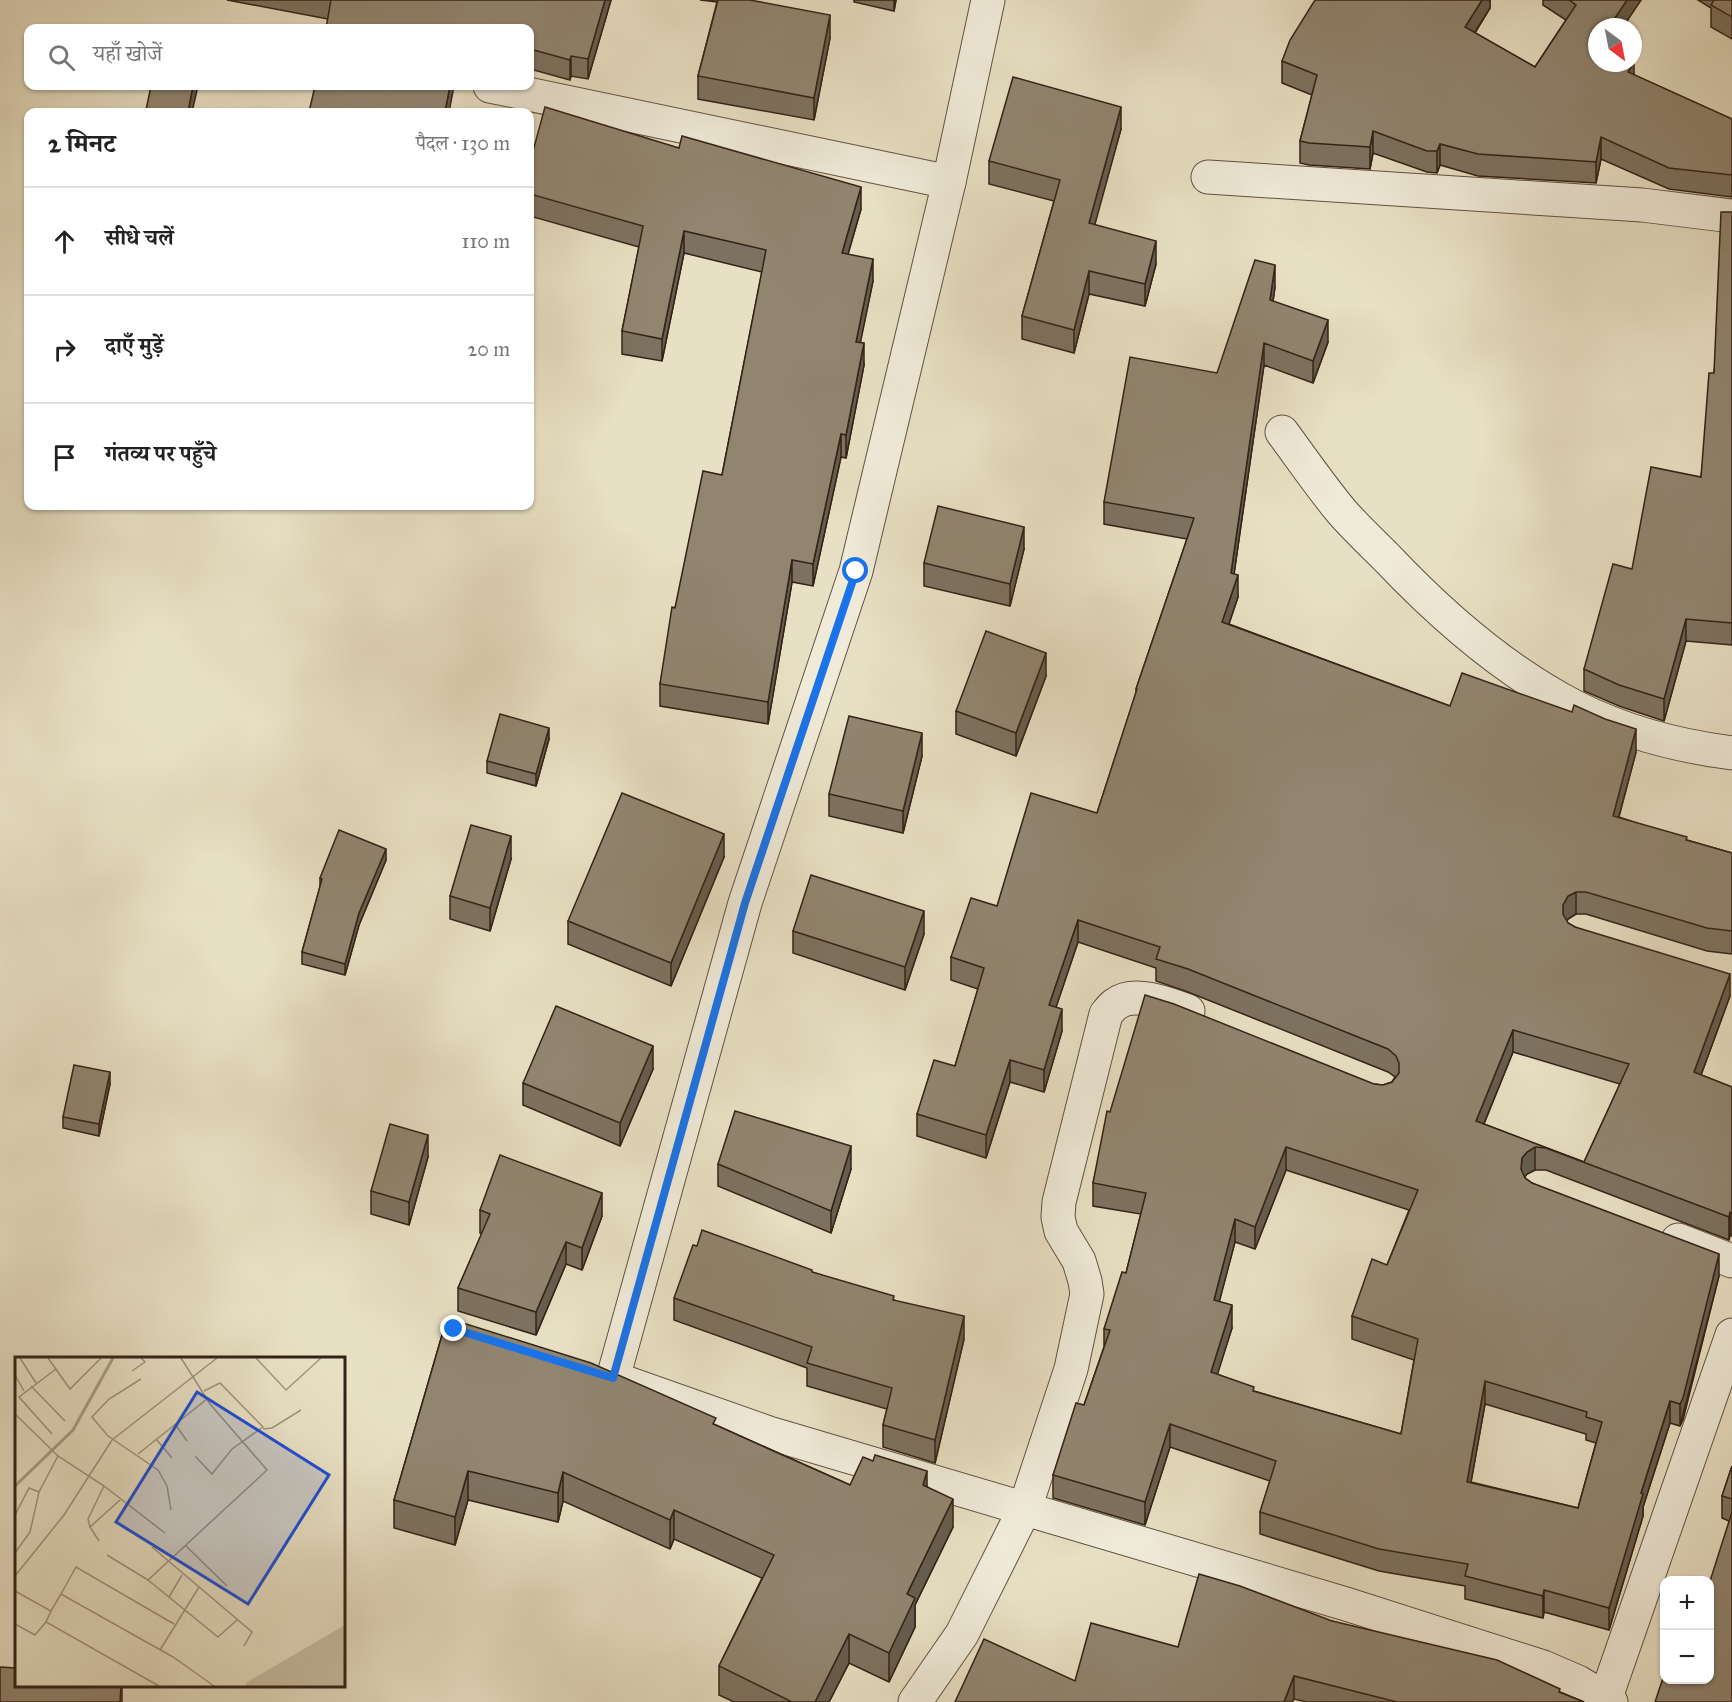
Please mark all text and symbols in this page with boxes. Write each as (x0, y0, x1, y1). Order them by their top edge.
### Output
north arrow (1588, 18, 1642, 72)
search box (24, 24, 534, 90)
text: यहाँ खोजें (93, 40, 162, 67)
icon: search (45, 41, 78, 74)
text: 2 मिनट (48, 127, 116, 159)
text: पैदल · 130 m (416, 131, 510, 155)
text: सीधे चलें (105, 224, 174, 251)
icon: ahead (48, 225, 81, 258)
text: 110 m (462, 229, 510, 253)
text: दाएँ मुड़ें (105, 332, 164, 359)
icon: right (48, 333, 81, 366)
text: 20 m (467, 337, 510, 361)
text: गंतव्य पर पहुँचे (105, 440, 216, 467)
icon: arrive (48, 441, 81, 474)
route start (842, 557, 868, 583)
route end (440, 1315, 466, 1341)
inset map (15, 1357, 345, 1687)
map controls (1660, 1576, 1714, 1684)
button: + (1660, 1576, 1714, 1630)
button: − (1660, 1630, 1714, 1684)

